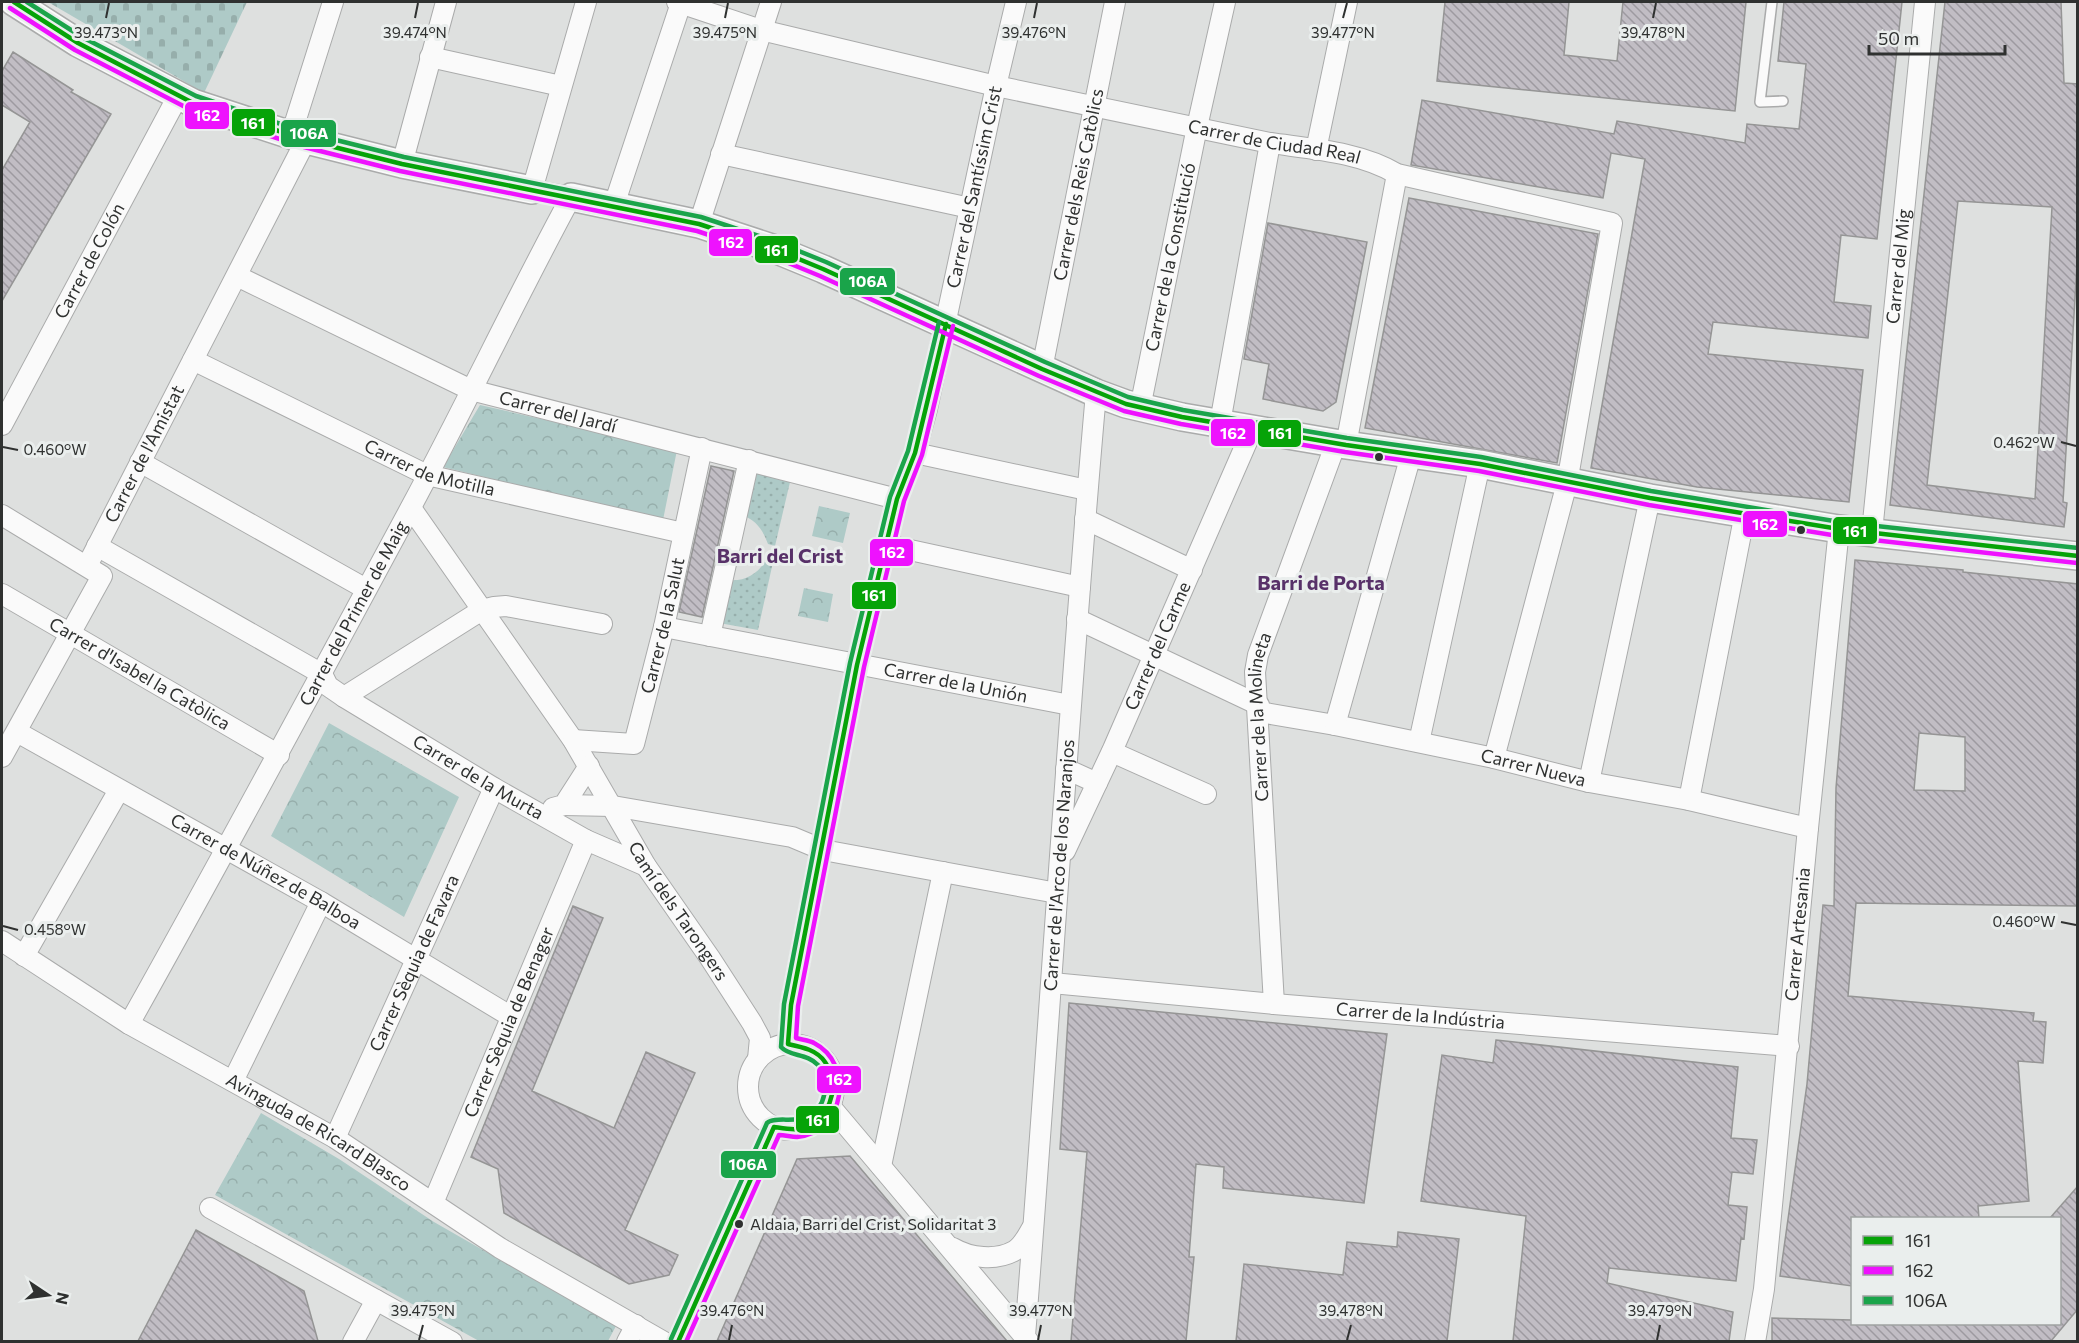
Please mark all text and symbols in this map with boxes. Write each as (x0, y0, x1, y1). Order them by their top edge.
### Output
scale bar (1869, 18, 2006, 56)
text: 39.473°N (74, 23, 138, 41)
text: 39.474°N (383, 23, 447, 41)
text: 39.475°N (693, 23, 757, 41)
text: 39.476°N (1002, 23, 1066, 41)
text: 39.477°N (1311, 23, 1375, 41)
text: 39.478°N (1621, 23, 1685, 41)
text: 50 m (1878, 27, 1919, 49)
street label: Carrer del Santíssim Crist (941, 84, 1006, 290)
street label: Carrer dels Reis Catòlics (1048, 86, 1108, 282)
line badge: 162 (184, 101, 230, 130)
text: 162 (194, 105, 220, 124)
line badge: 161 (231, 108, 276, 137)
text: 161 (241, 113, 265, 132)
street label: Carrer de Ciudad Real (1186, 114, 1363, 168)
line badge: 106A (280, 119, 337, 148)
text: 106A (290, 123, 329, 142)
street label: Carrer de la Constitució (1140, 160, 1200, 353)
street label: Carrer de Colón (49, 199, 129, 322)
street label: Carrer del Mig (1881, 207, 1914, 325)
line badge: 162 (708, 228, 753, 257)
text: 162 (718, 232, 744, 251)
line badge: 161 (754, 235, 799, 264)
text: 161 (764, 240, 788, 259)
line badge: 106A (839, 267, 896, 296)
text: 106A (849, 271, 888, 290)
street label: Carrer de l'Amistat (99, 381, 188, 526)
street label: Carrer del Jardí (497, 386, 621, 437)
line badge: 162 (1210, 418, 1256, 447)
line badge: 161 (1257, 419, 1302, 448)
text: 162 (1220, 423, 1246, 442)
text: 161 (1268, 423, 1292, 442)
text: 0.462°W (1993, 433, 2055, 451)
street label: Carrer de Motilla (361, 434, 497, 500)
text: 0.460°W (23, 440, 87, 458)
unlabelled marker (1373, 451, 1385, 463)
line badge: 162 (1742, 510, 1788, 538)
text: 162 (1752, 514, 1778, 533)
street label: Carrer del Primer de Maig (294, 516, 412, 709)
line badge: 161 (1832, 516, 1878, 545)
text: 161 (1843, 521, 1867, 540)
unlabelled marker (1795, 524, 1807, 536)
line badge: 162 (869, 538, 914, 567)
text: 162 (879, 542, 905, 561)
district label: Barri del Crist (717, 543, 843, 567)
street label: Carrer de la Salut (635, 556, 688, 696)
district label: Barri de Porta (1257, 570, 1385, 594)
street label: Carrer del Carme (1119, 578, 1195, 713)
line badge: 161 (851, 581, 897, 610)
text: 161 (862, 585, 886, 604)
street label: Carrer d'Isabel la Catòlica (46, 612, 234, 734)
street label: Carrer de la Molineta (1243, 629, 1275, 802)
street label: Carrer de la Unión (882, 657, 1030, 707)
street label: Carrer de la Murta (409, 729, 548, 824)
street label: Carrer de l'Arco de los Naranjos (1038, 739, 1078, 992)
street label: Carrer Nueva (1479, 744, 1588, 791)
street label: Carrer de Núñez de Balboa (167, 808, 365, 933)
street label: Camí dels Tarongers (624, 837, 734, 984)
street label: Carrer Artesania (1780, 866, 1814, 1002)
street label: Carrer Sèquia de Favara (364, 871, 463, 1055)
text: 0.460°W (1992, 912, 2056, 930)
text: 0.458°W (24, 920, 86, 938)
street label: Carrer Sèquia de Benager (458, 923, 558, 1121)
street label: Carrer de la Indústria (1335, 997, 1506, 1033)
line badge: 162 (816, 1065, 862, 1094)
street label: Avinguda de Ricard Blasco (223, 1068, 415, 1196)
text: 162 (826, 1069, 852, 1088)
line badge: 161 (795, 1105, 840, 1134)
text: 161 (806, 1110, 830, 1129)
line badge: 106A (720, 1150, 777, 1179)
text: 106A (729, 1154, 768, 1173)
place label: Aldaia, Barri del Crist, Solidaritat 3 (750, 1214, 996, 1233)
legend (1851, 1217, 2061, 1325)
marker: Aldaia, Barri del Crist, Solidaritat 3 (733, 1218, 745, 1230)
text: 161 (1905, 1229, 1931, 1251)
text: 162 (1905, 1259, 1934, 1281)
north arrow (18, 1265, 78, 1325)
text: 106A (1905, 1289, 1947, 1311)
text: N (52, 1291, 74, 1306)
text: 39.475°N (391, 1301, 455, 1319)
text: 39.476°N (700, 1301, 764, 1319)
text: 39.477°N (1009, 1301, 1073, 1319)
text: 39.478°N (1319, 1301, 1383, 1319)
text: 39.479°N (1628, 1301, 1692, 1319)

